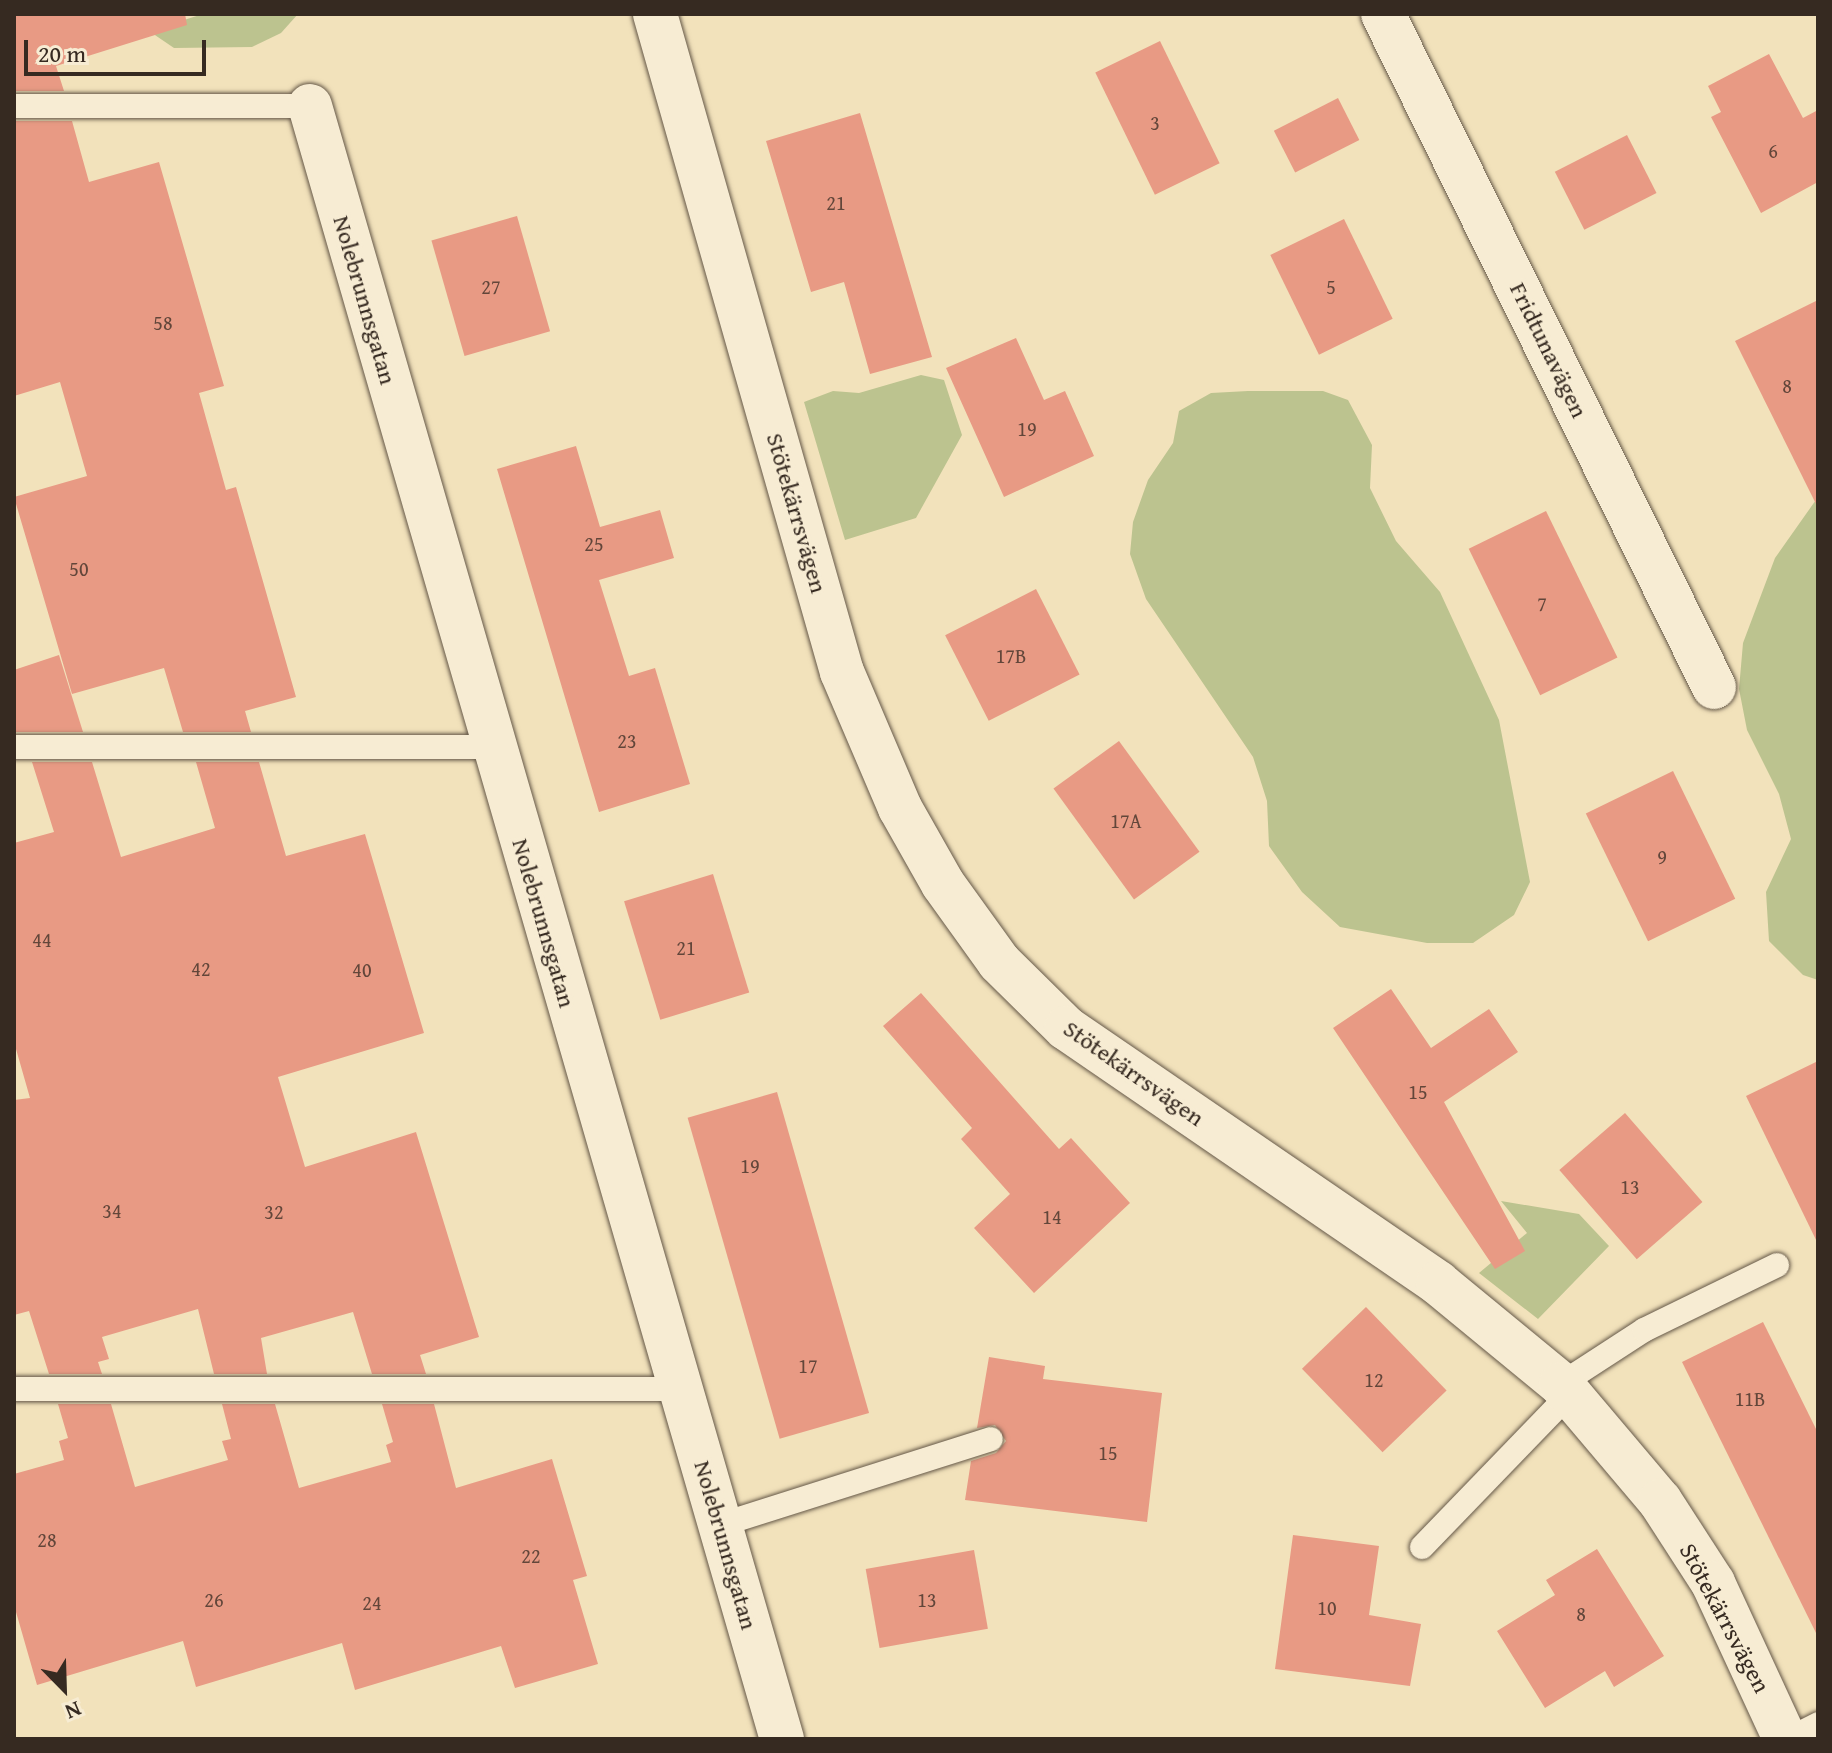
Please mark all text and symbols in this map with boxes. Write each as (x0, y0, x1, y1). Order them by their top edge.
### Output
scale bar (28, 24, 210, 74)
text: 20 m (38, 36, 86, 71)
house number: 3 (1150, 110, 1160, 134)
house number: 6 (1768, 138, 1778, 162)
house number: 21 (826, 190, 846, 214)
street label: Nolebrunnsgatan (327, 212, 403, 388)
house number: 27 (481, 274, 501, 298)
house number: 5 (1326, 274, 1336, 298)
street label: Fridtunavägen (1504, 278, 1594, 422)
house number: 58 (153, 310, 173, 334)
house number: 8 (1782, 373, 1792, 397)
house number: 19 (1017, 416, 1037, 440)
street label: Stötekärrsvägen (760, 430, 834, 596)
house number: 25 (584, 531, 604, 555)
house number: 50 (69, 556, 89, 580)
house number: 7 (1537, 591, 1547, 615)
house number: 17B (996, 643, 1026, 667)
house number: 23 (617, 728, 637, 752)
house number: 17A (1110, 808, 1142, 832)
street label: Nolebrunnsgatan (506, 835, 582, 1011)
house number: 9 (1657, 844, 1667, 868)
house number: 44 (32, 927, 52, 951)
house number: 21 (676, 935, 696, 959)
house number: 42 (191, 956, 211, 980)
house number: 40 (352, 957, 372, 981)
street label: Stötekärrsvägen (1058, 1014, 1210, 1132)
house number: 15 (1408, 1079, 1428, 1103)
house number: 19 (740, 1153, 760, 1177)
house number: 13 (1620, 1174, 1640, 1198)
house number: 34 (102, 1198, 122, 1222)
house number: 32 (264, 1199, 284, 1223)
house number: 14 (1042, 1204, 1062, 1228)
house number: 17 (798, 1353, 818, 1377)
house number: 12 (1364, 1367, 1384, 1391)
house number: 11B (1735, 1386, 1765, 1410)
house number: 15 (1098, 1440, 1118, 1464)
street label: Nolebrunnsgatan (688, 1457, 764, 1633)
house number: 28 (37, 1527, 57, 1551)
street label: Stötekärrsvägen (1674, 1538, 1776, 1698)
house number: 22 (521, 1543, 541, 1567)
house number: 26 (204, 1587, 224, 1611)
house number: 13 (917, 1587, 937, 1611)
house number: 24 (362, 1590, 382, 1614)
house number: 10 (1317, 1595, 1337, 1619)
house number: 8 (1576, 1601, 1586, 1625)
north arrow (24, 1649, 104, 1729)
text: N (60, 1693, 86, 1729)

